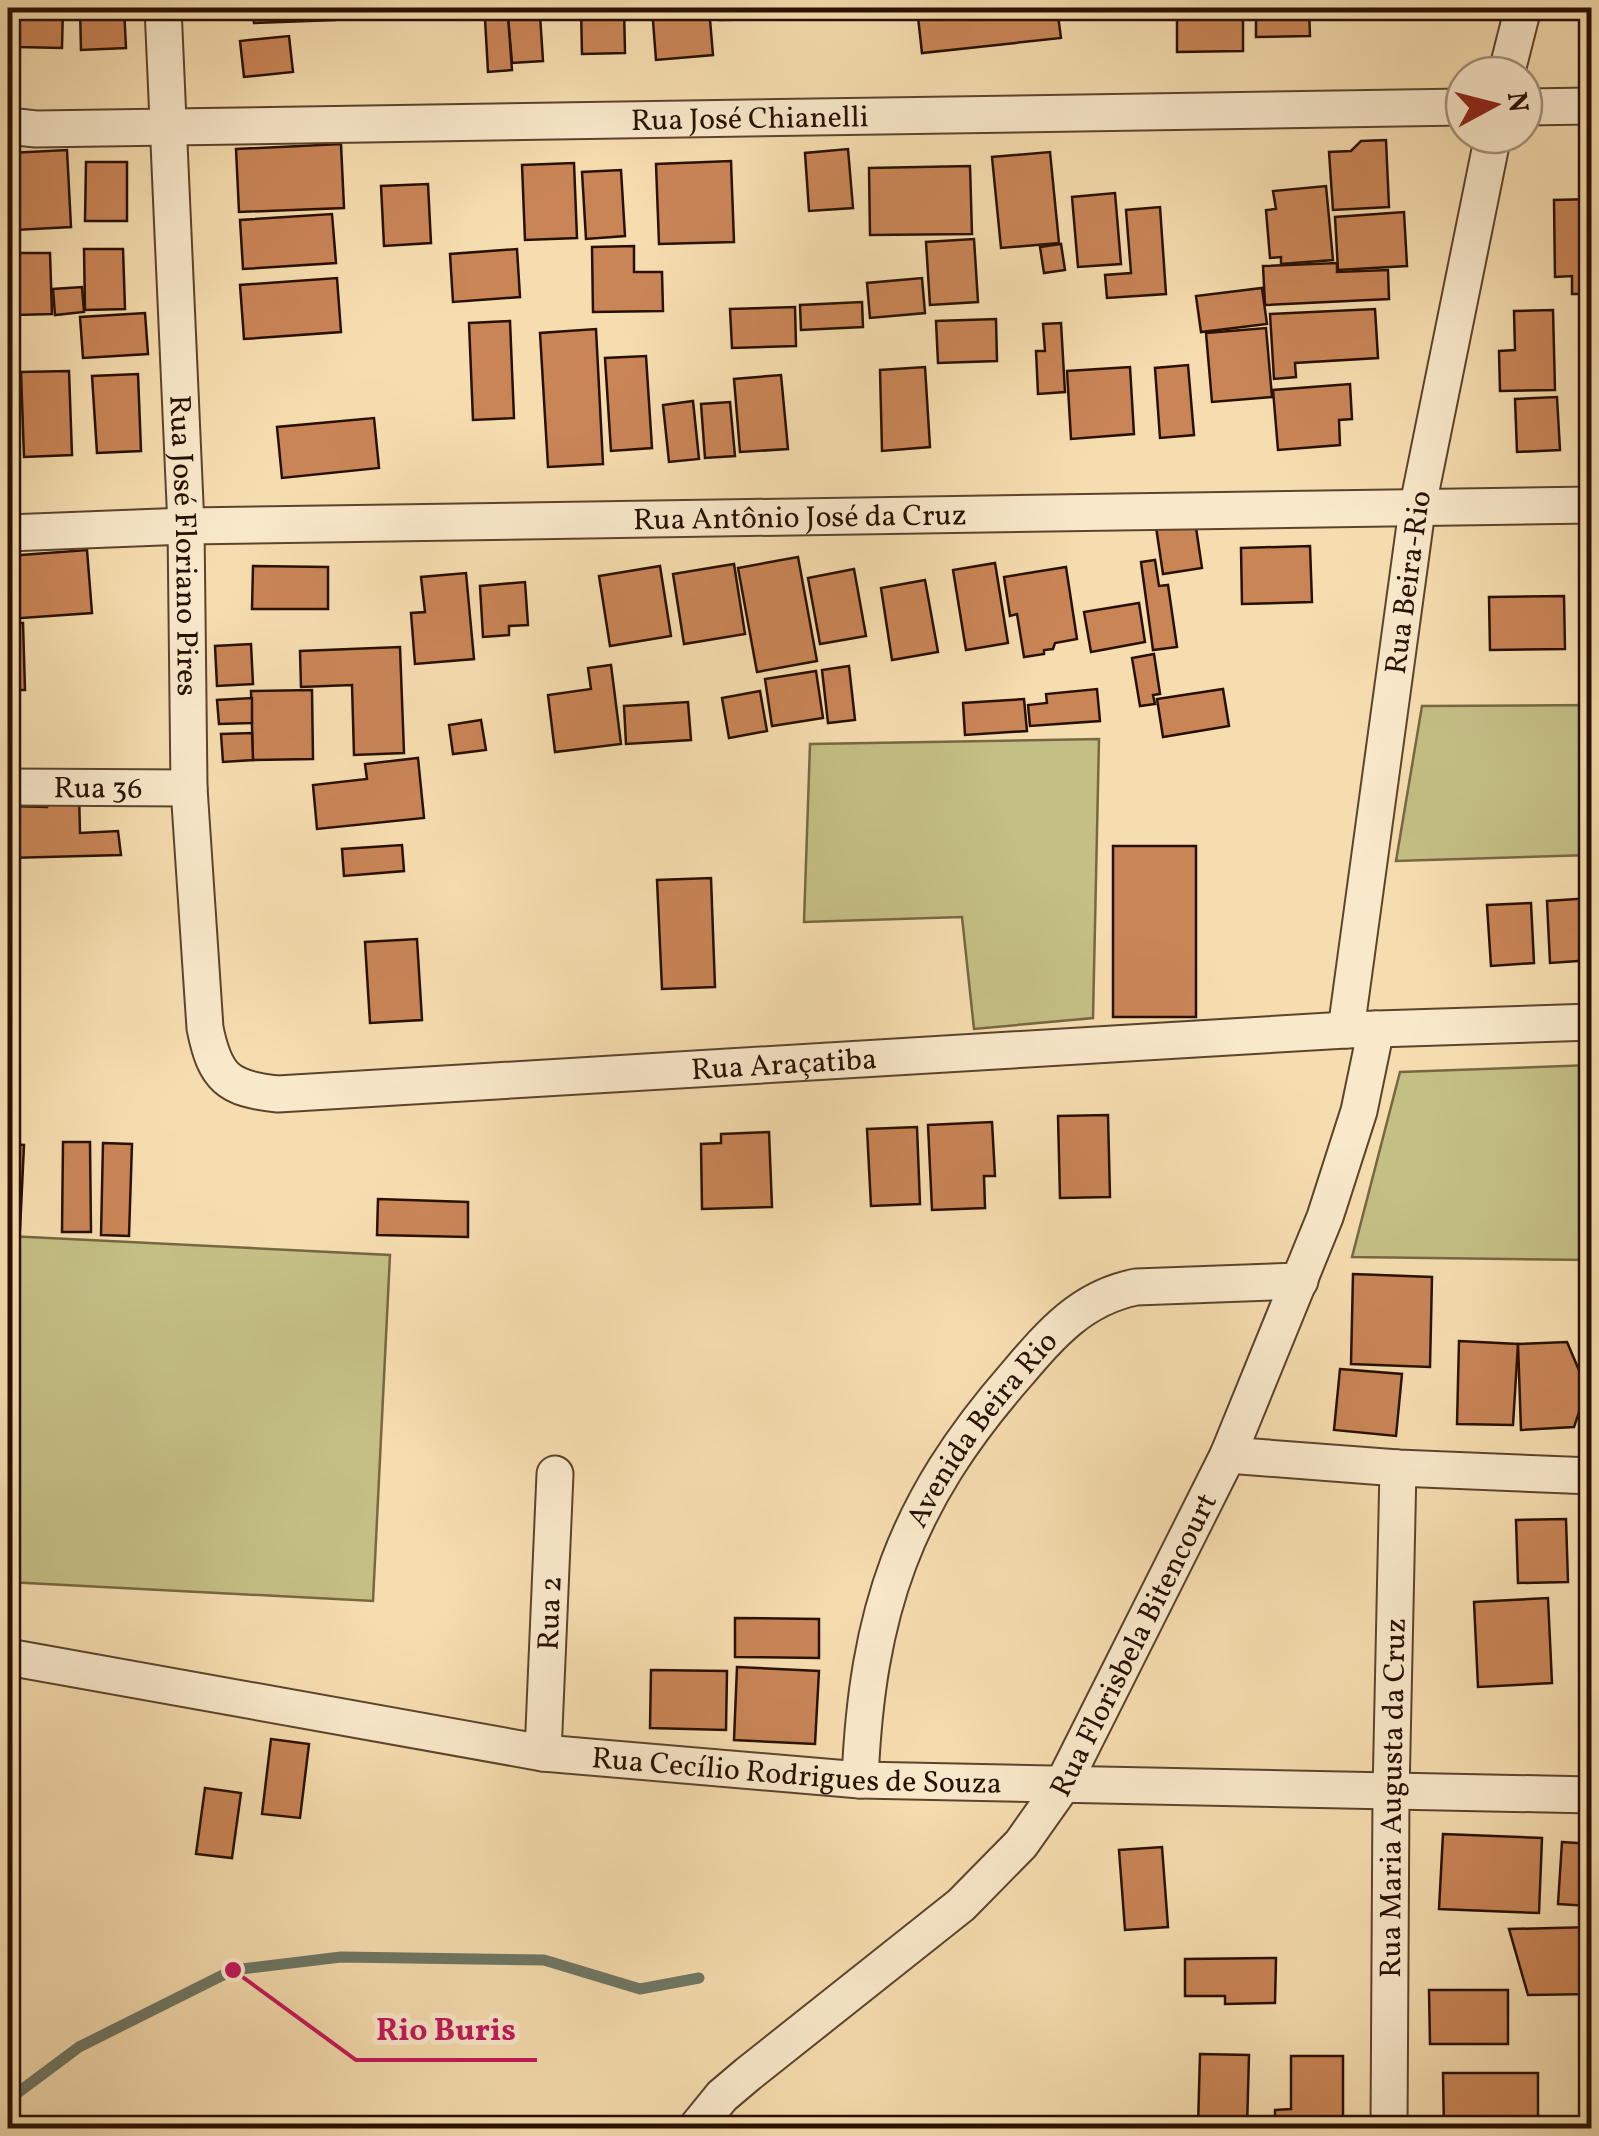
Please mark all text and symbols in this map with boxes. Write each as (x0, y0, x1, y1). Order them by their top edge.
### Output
north arrow (1444, 55, 1544, 155)
text: N (1496, 90, 1537, 115)
street label: Rua José Chianelli (630, 97, 869, 143)
street label: Rua José Floriano Pires (157, 394, 207, 697)
street label: Rua Beira-Rio (1376, 487, 1443, 677)
street label: Rua Antônio José da Cruz (633, 495, 967, 542)
street label: Rua 36 (53, 768, 143, 811)
street label: Rua Araçatiba (690, 1039, 878, 1092)
street label: Avenida Beira Rio (897, 1322, 1068, 1535)
street label: Rua Florisbela Bitencourt (1041, 1486, 1229, 1805)
street label: Rua 2 (528, 1575, 574, 1651)
street label: Rua Maria Augusta da Cruz (1371, 1618, 1418, 1978)
street label: Rua Cecílio Rodrigues de Souza (590, 1738, 1002, 1806)
callout: Rio Buris (356, 1998, 537, 2060)
text: Rio Buris (376, 2010, 516, 2054)

